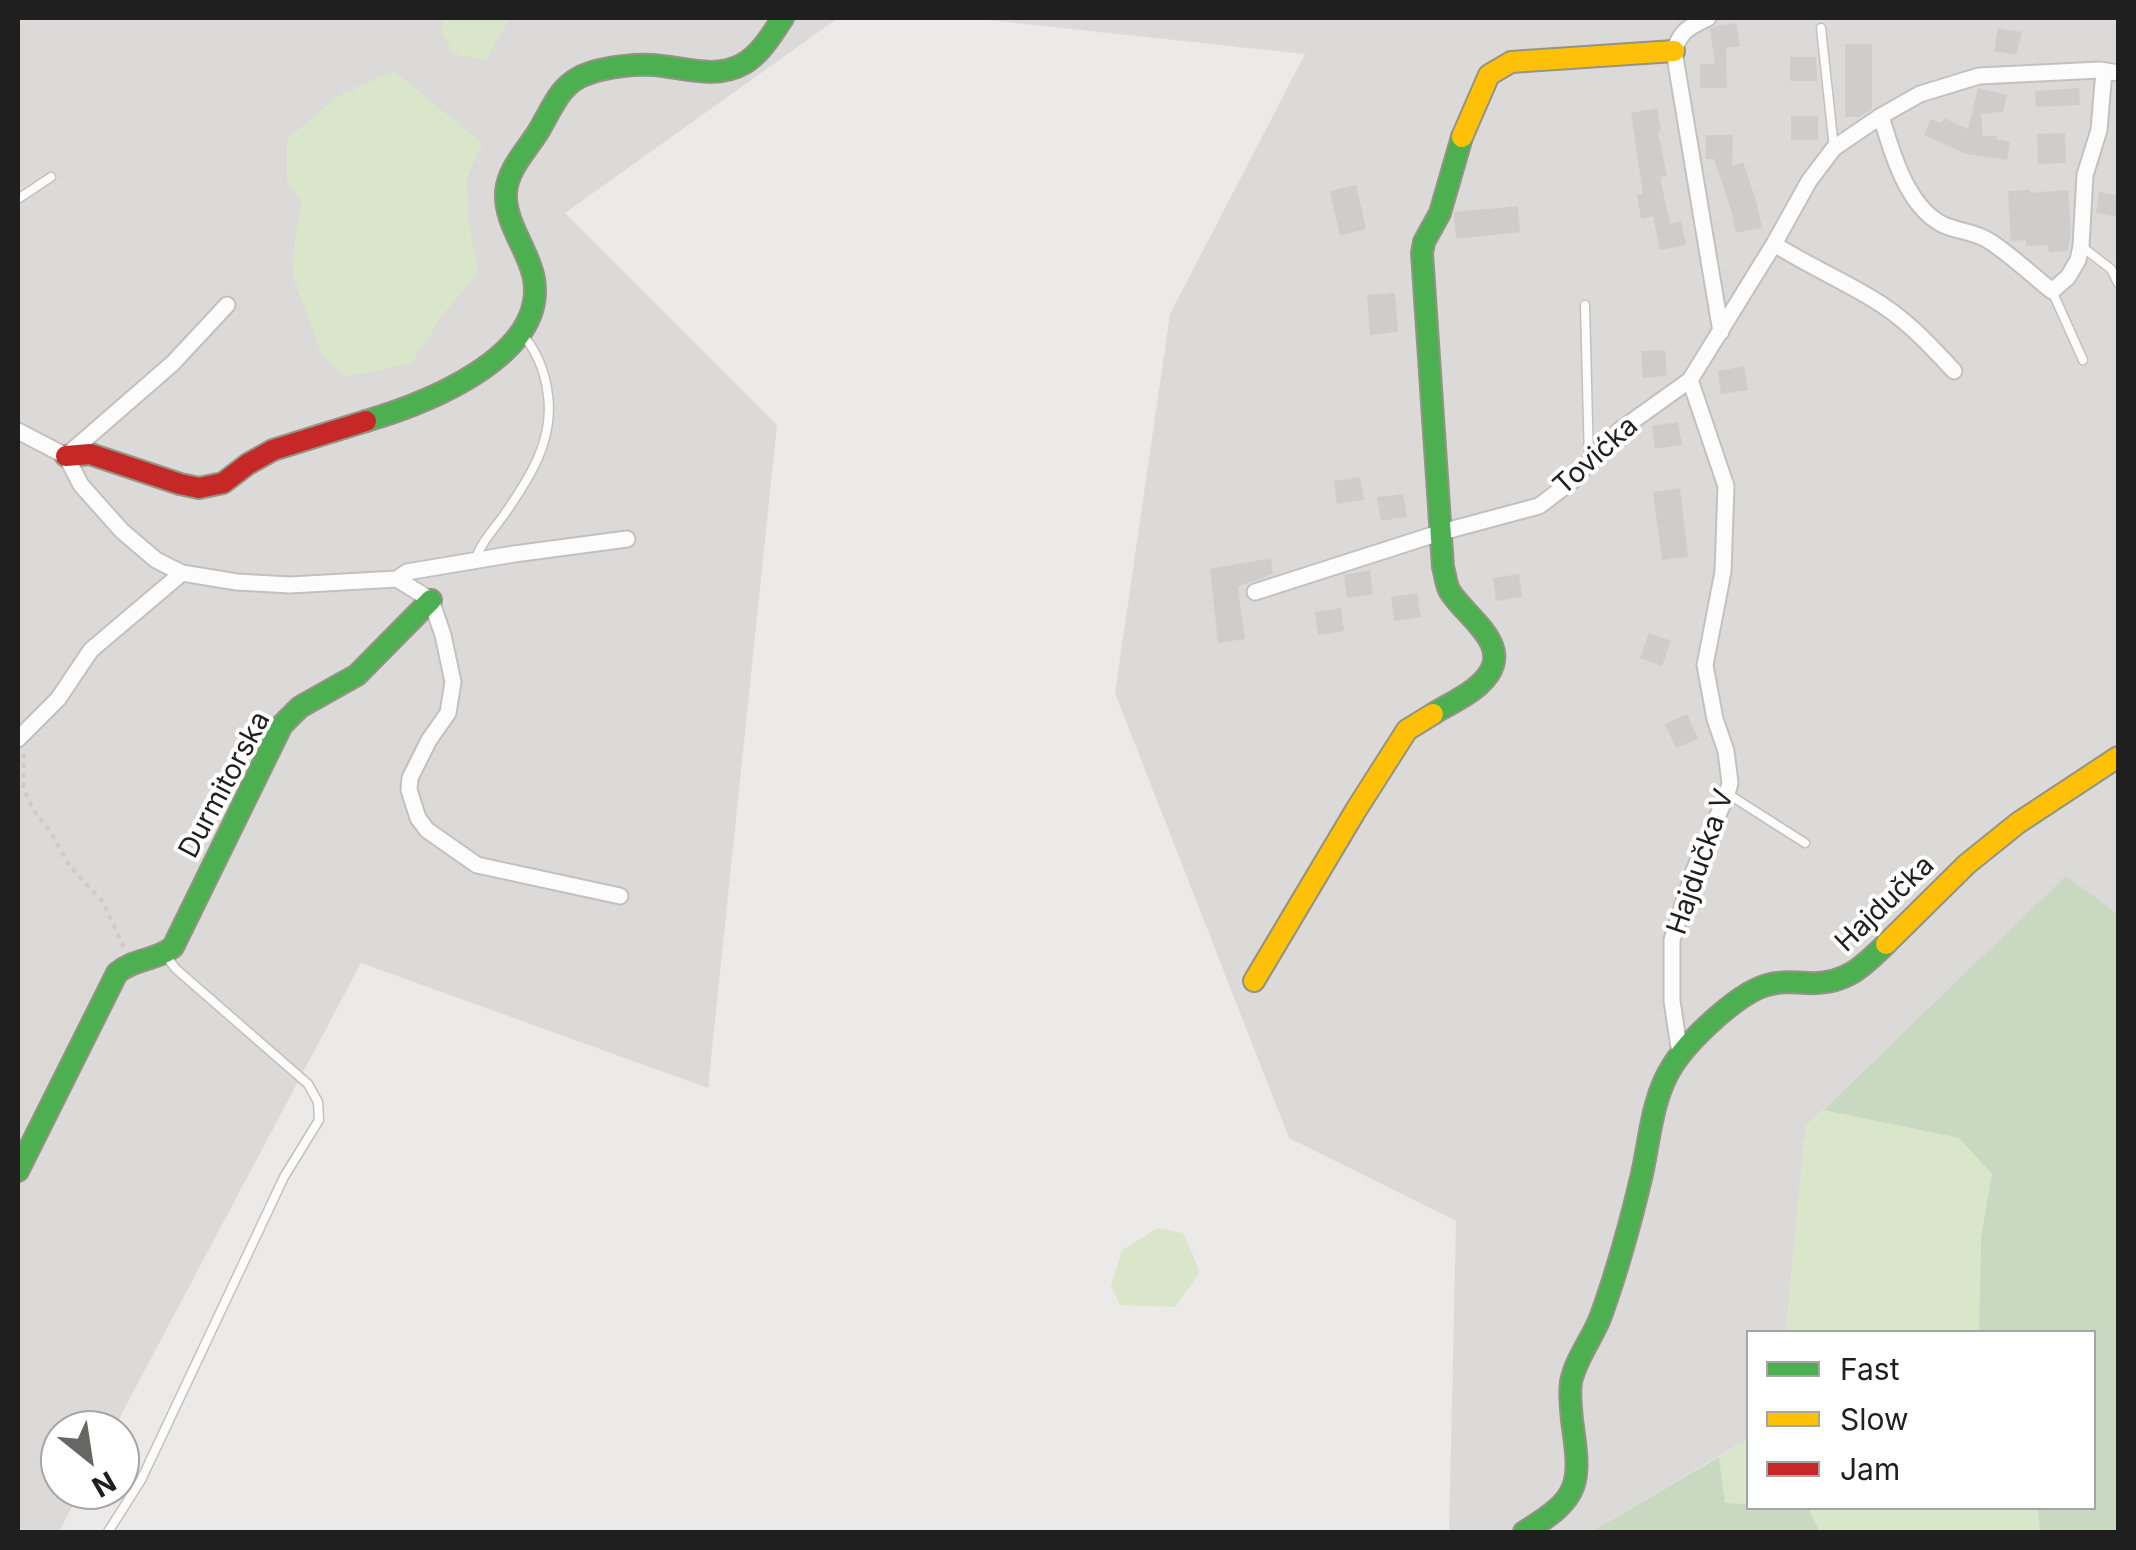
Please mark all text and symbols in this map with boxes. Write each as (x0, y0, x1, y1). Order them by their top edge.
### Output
street label: Tovićka (1547, 409, 1645, 503)
street label: Durmitorska (172, 706, 278, 864)
street label: Hajdučka V (1660, 785, 1742, 939)
street label: Hajdučka (1829, 849, 1941, 959)
legend (1746, 1330, 2096, 1510)
text: Fast (1840, 1351, 1899, 1387)
text: Slow (1840, 1401, 1909, 1437)
north arrow (40, 1410, 140, 1510)
text: Jam (1840, 1451, 1900, 1487)
text: N (86, 1464, 122, 1504)

